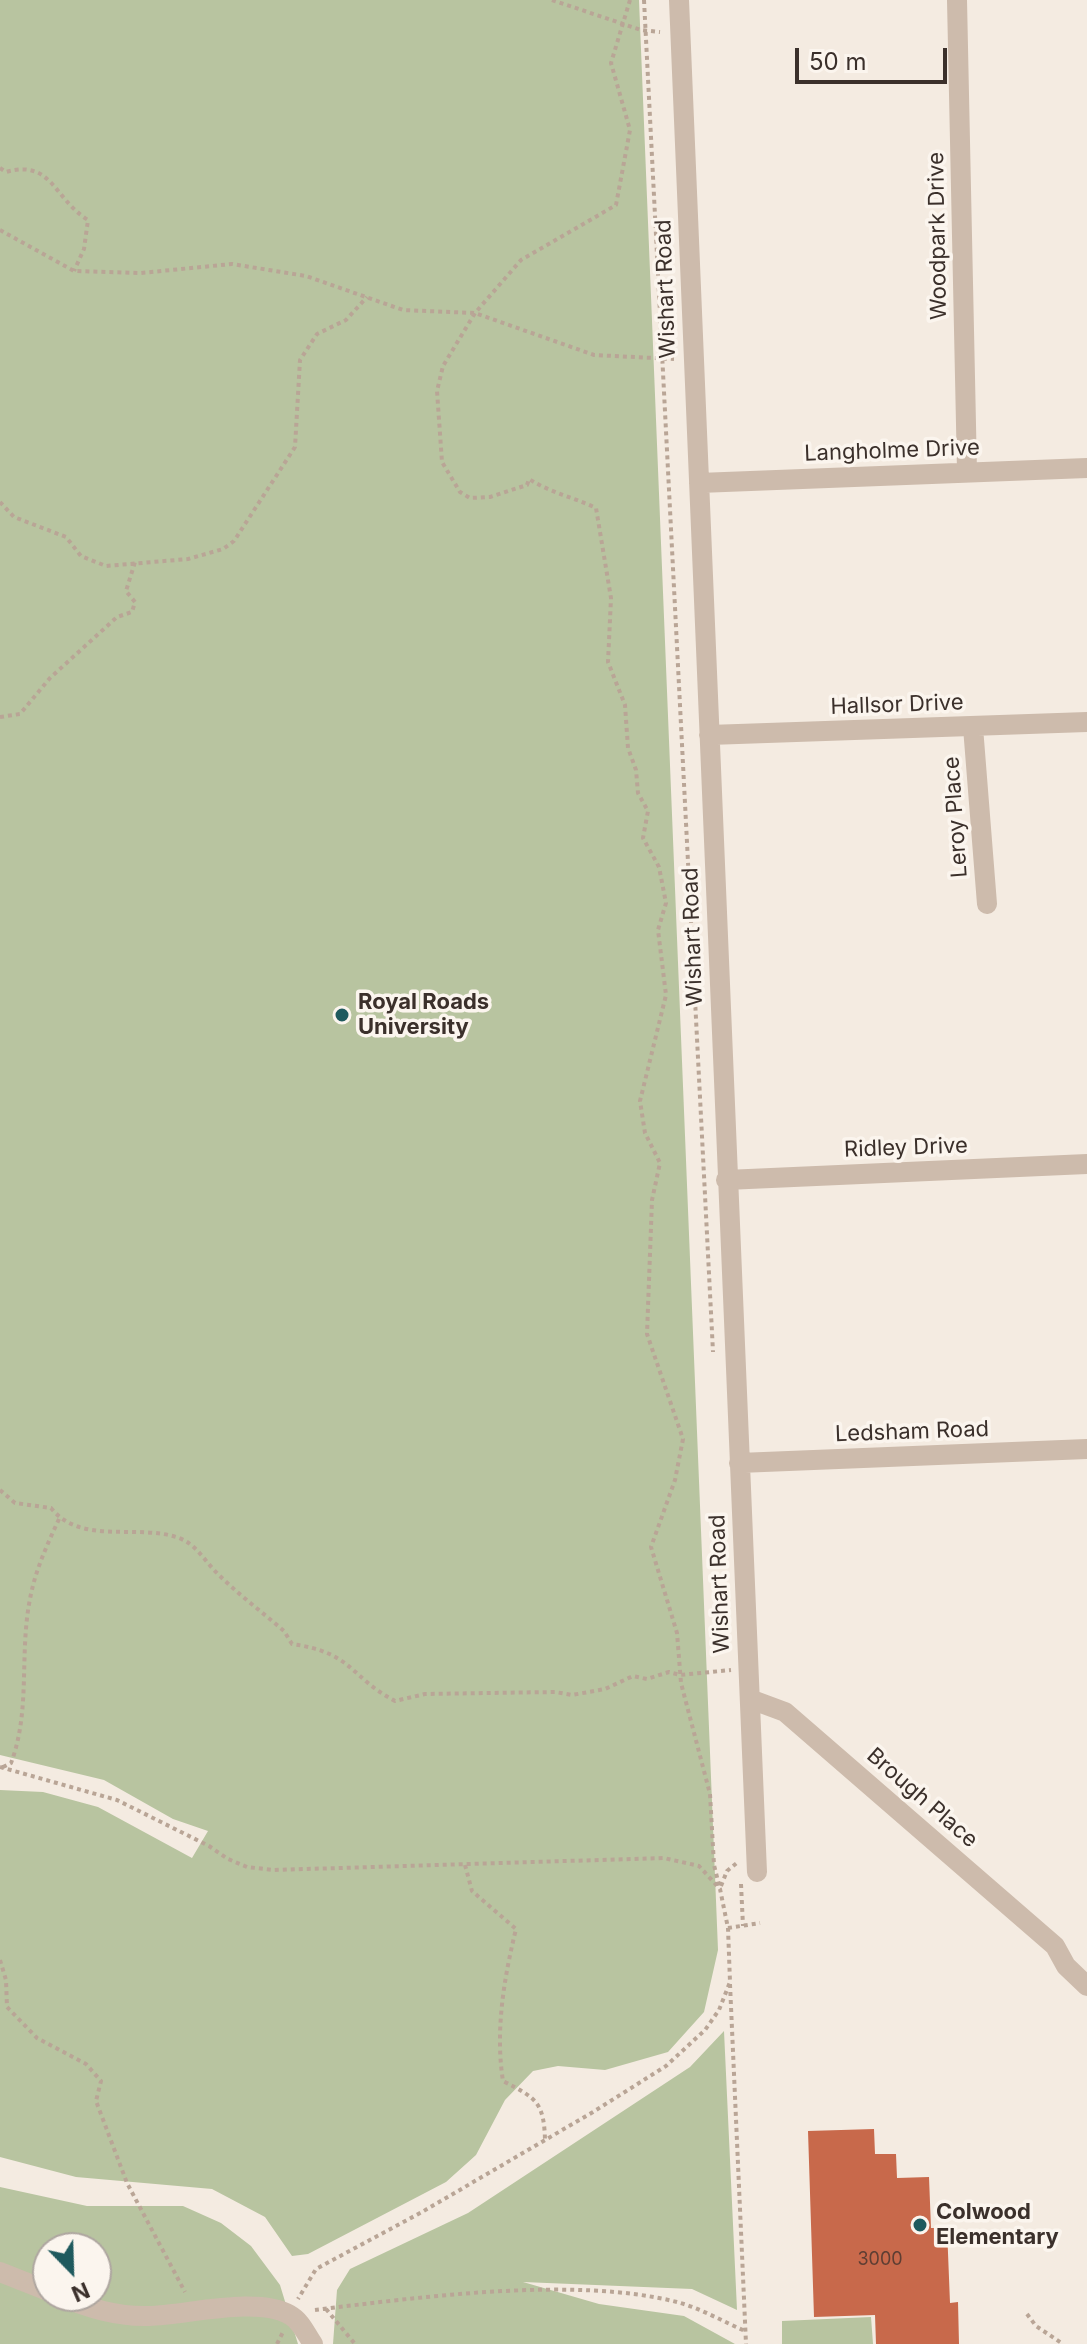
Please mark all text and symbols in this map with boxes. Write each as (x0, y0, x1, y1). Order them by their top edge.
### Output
scale bar (799, 32, 951, 82)
text: 50 m (809, 47, 867, 76)
street label: Woodpark Drive (923, 152, 953, 320)
street label: Wishart Road (650, 219, 682, 359)
street label: Langholme Drive (804, 435, 980, 467)
street label: Hallsor Drive (830, 689, 964, 721)
street label: Leroy Place (939, 755, 973, 879)
street label: Wishart Road (677, 867, 709, 1007)
place label: Royal Roads University (358, 989, 489, 1040)
marker: Royal Roads University (333, 1006, 351, 1024)
street label: Ridley Drive (844, 1133, 968, 1163)
street label: Ledsham Road (834, 1416, 990, 1448)
street label: Wishart Road (704, 1514, 736, 1654)
street label: Brough Place (861, 1743, 983, 1853)
place label: Colwood Elementary (936, 2199, 1059, 2250)
marker: Colwood Elementary (911, 2216, 929, 2234)
north arrow (32, 2232, 112, 2312)
house number: 3000 (857, 2249, 903, 2271)
text: N (68, 2277, 93, 2307)

